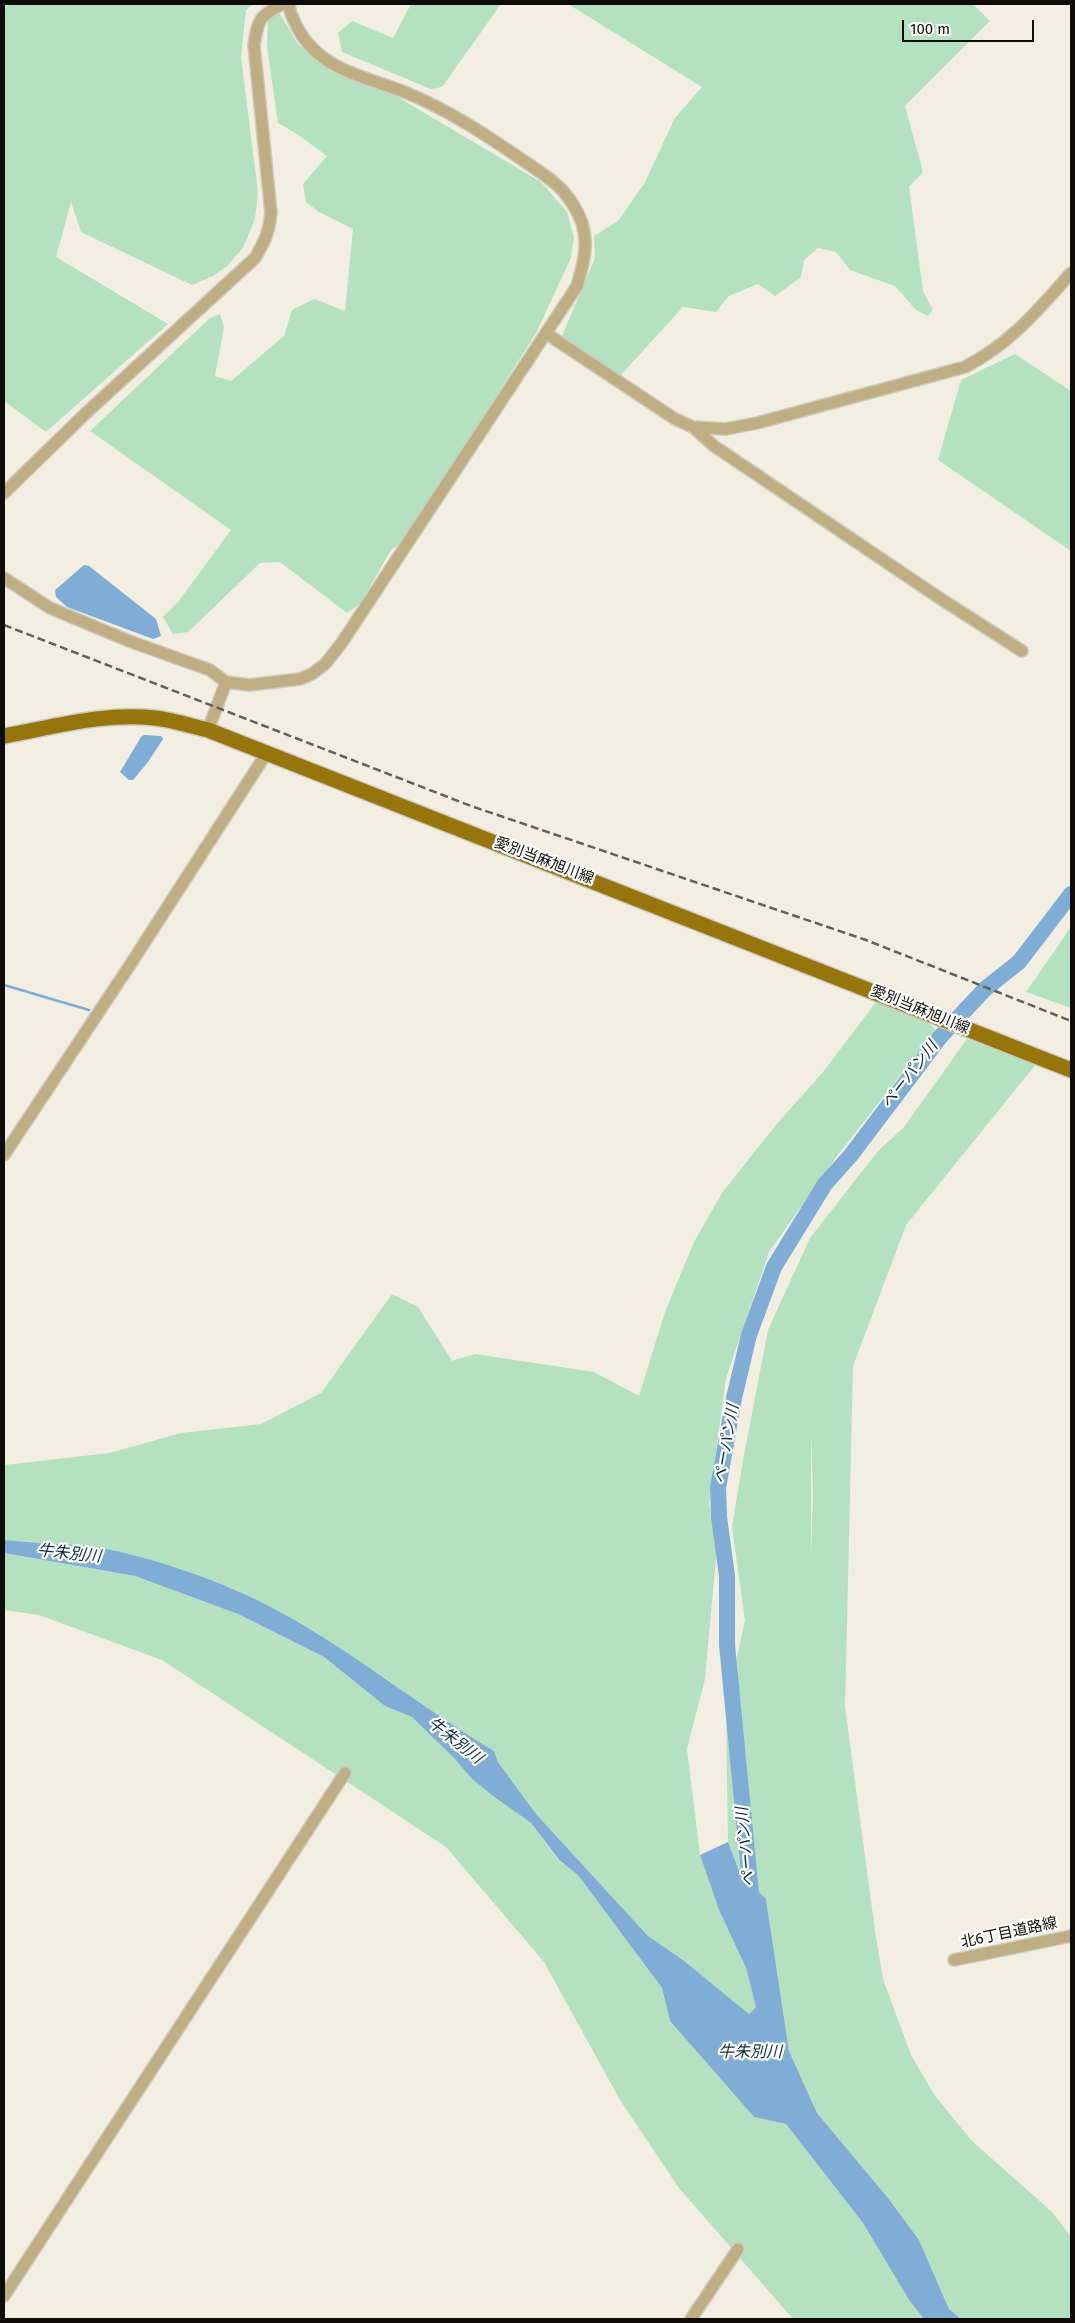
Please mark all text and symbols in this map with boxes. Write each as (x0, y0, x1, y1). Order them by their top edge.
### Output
scale bar (905, 10, 1038, 42)
text: 100 m (910, 20, 950, 38)
street label: 愛別当麻旭川線 (492, 834, 596, 888)
street label: 愛別当麻旭川線 (868, 982, 972, 1038)
water label: ペーパン川 (878, 1038, 942, 1112)
water label: ペーパン川 (711, 1403, 743, 1485)
water label: 牛朱別川 (36, 1541, 102, 1567)
water label: 牛朱別川 (424, 1714, 486, 1768)
water label: ペーパン川 (733, 1806, 759, 1888)
street label: 北6丁目道路線 (959, 1914, 1059, 1952)
water label: 牛朱別川 (718, 2043, 782, 2063)

